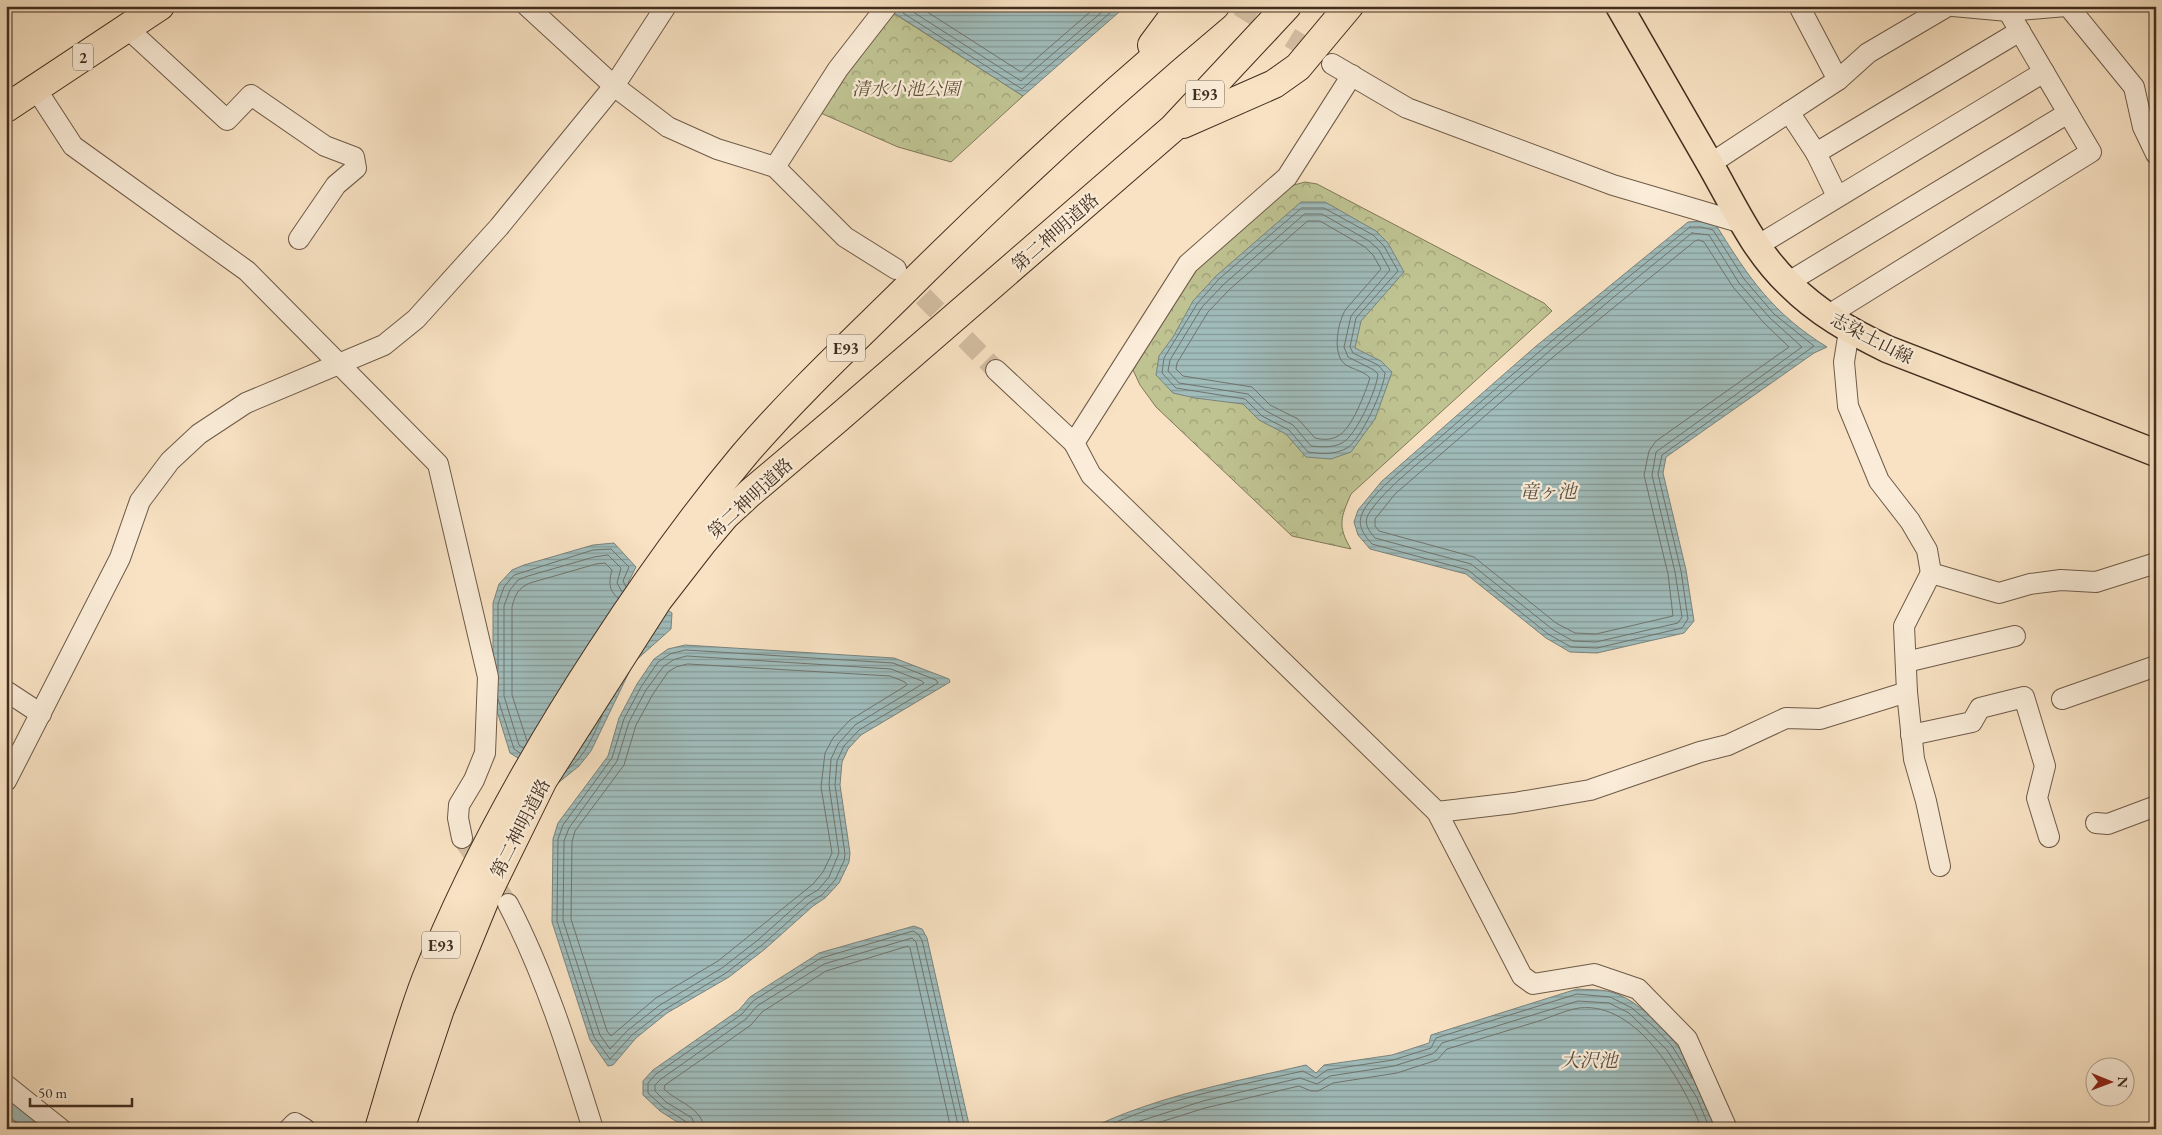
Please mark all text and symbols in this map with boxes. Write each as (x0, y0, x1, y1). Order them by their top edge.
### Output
road number: 2 (73, 44, 93, 70)
park label: 清水小池公園 (852, 77, 963, 100)
road number: E93 (1186, 80, 1224, 108)
street label: 第二神明道路 (1007, 188, 1103, 276)
street label: 志染土山線 (1827, 307, 1917, 369)
road number: E93 (827, 334, 865, 362)
street label: 第二神明道路 (703, 453, 797, 543)
water label: 竜ヶ池 (1519, 479, 1578, 504)
street label: 第二神明道路 (485, 775, 555, 881)
road number: E93 (422, 932, 460, 958)
water label: 大沢池 (1560, 1048, 1619, 1073)
north arrow (2084, 1058, 2134, 1108)
scale bar (30, 1075, 132, 1107)
text: N (2114, 1076, 2132, 1089)
text: 50 m (38, 1083, 67, 1102)

